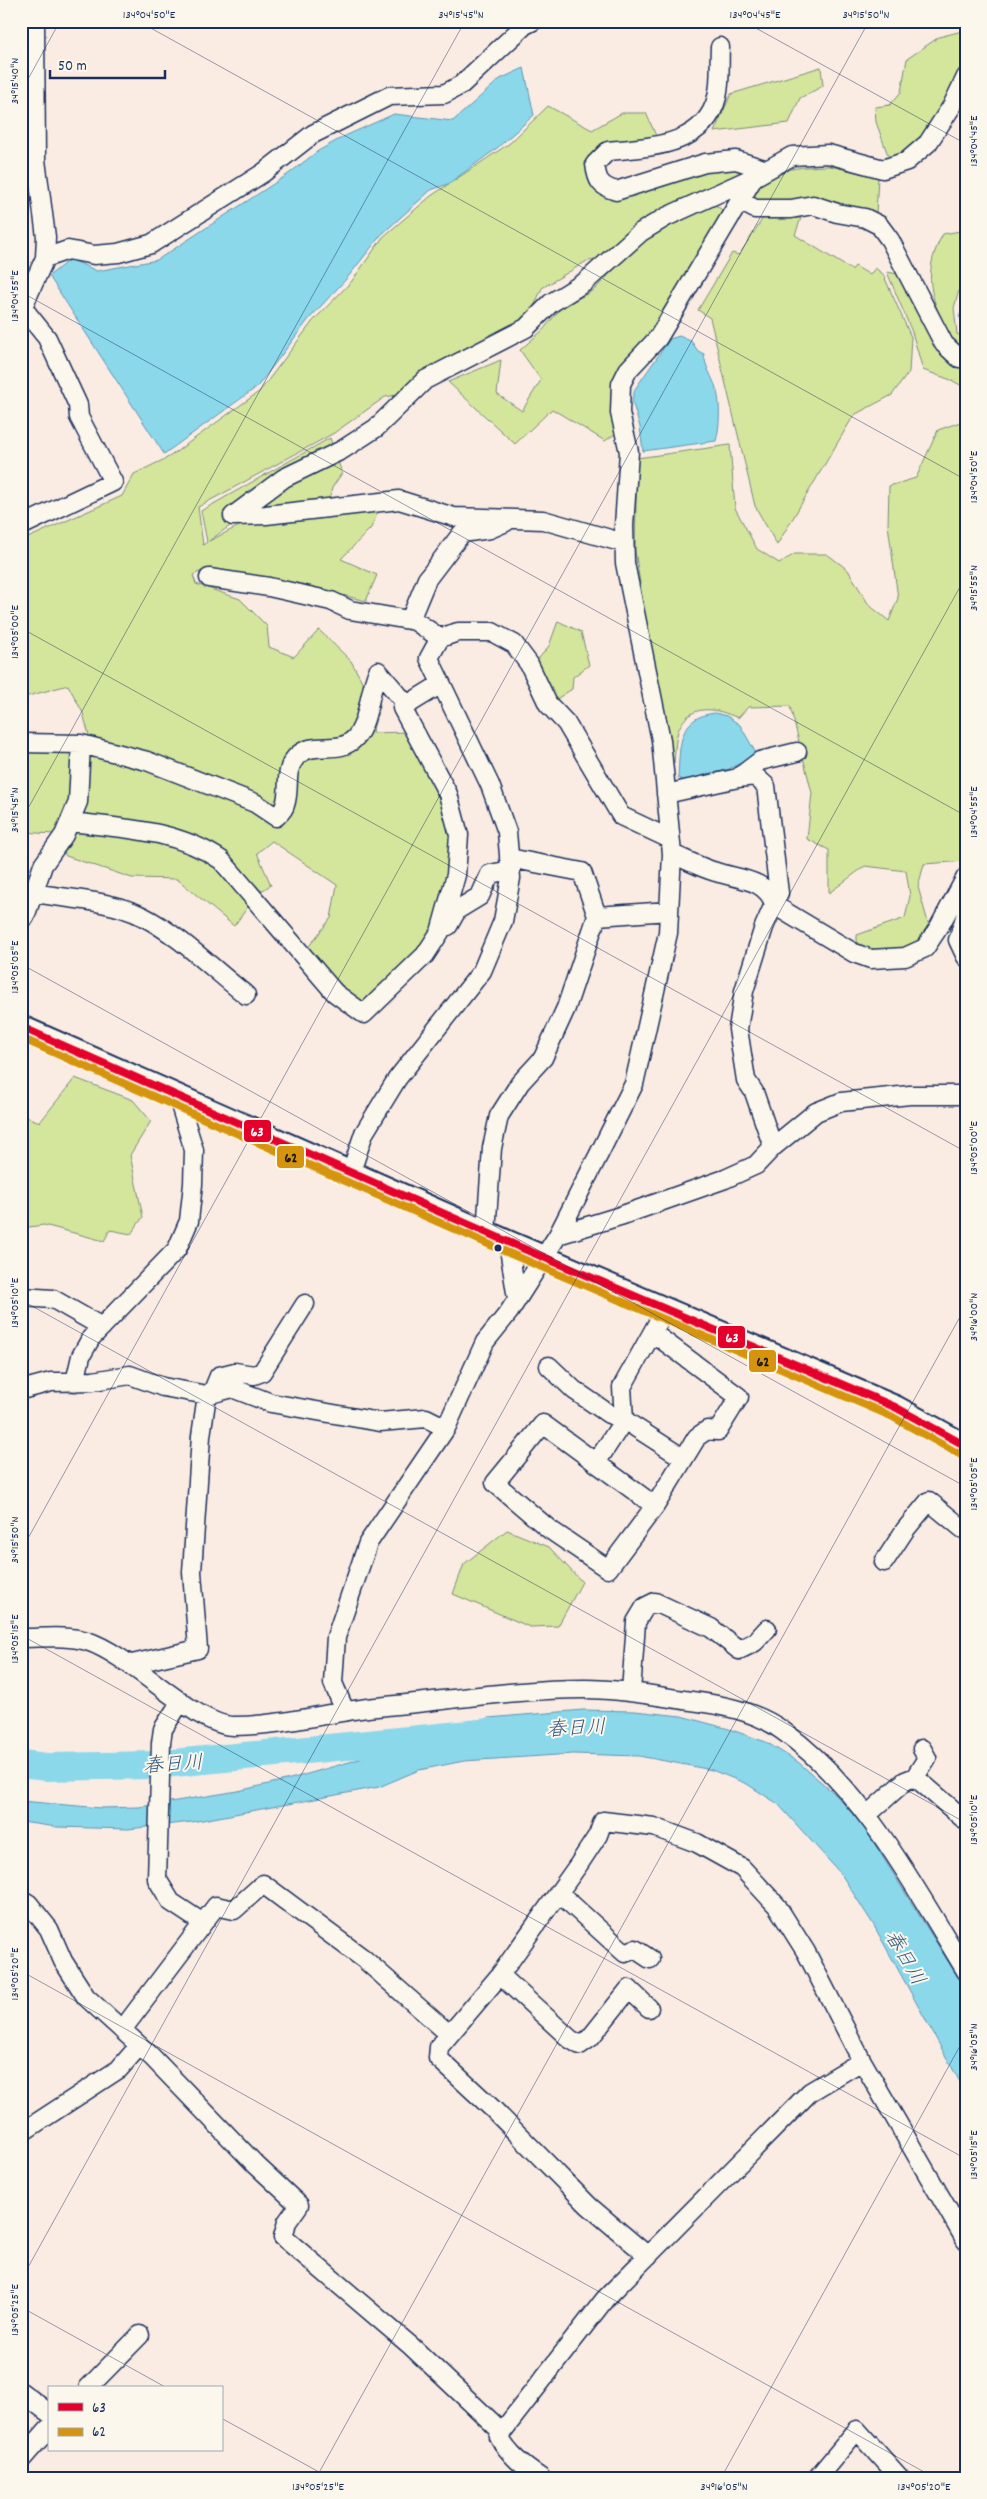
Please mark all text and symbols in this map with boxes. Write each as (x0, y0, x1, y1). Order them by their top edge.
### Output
text: 134°04'50"E (123, 7, 176, 24)
text: 34°15'45"N (438, 7, 484, 24)
text: 134°04'45"E (730, 7, 781, 24)
text: 34°15'50"N (842, 7, 890, 24)
scale bar (50, 48, 165, 80)
text: 50 m (58, 56, 87, 78)
text: 34°15'40"N (7, 58, 24, 104)
text: 134°04'45"E (966, 115, 983, 166)
text: 134°04'55"E (7, 270, 24, 322)
text: 134°04'50"E (966, 450, 983, 503)
text: 34°15'55"N (966, 565, 983, 611)
text: 134°05'00"E (7, 604, 24, 659)
text: 134°04'55"E (966, 786, 983, 838)
text: 34°15'45"N (7, 787, 24, 833)
text: 134°05'05"E (7, 940, 24, 994)
line badge: 63 (243, 1119, 272, 1143)
text: 134°05'00"E (966, 1120, 983, 1175)
text: 63 (250, 1123, 264, 1143)
line badge: 62 (276, 1145, 305, 1169)
text: 62 (285, 1149, 297, 1169)
unlabelled marker (493, 1243, 503, 1253)
text: 134°05'10"E (7, 1277, 24, 1328)
text: 34°16'00"N (966, 1293, 983, 1341)
line badge: 63 (717, 1325, 746, 1349)
text: 63 (725, 1329, 739, 1349)
line badge: 62 (748, 1349, 777, 1373)
text: 62 (757, 1353, 769, 1373)
text: 134°05'05"E (966, 1457, 983, 1511)
text: 34°15'50"N (7, 1516, 24, 1564)
text: 134°05'15"E (7, 1614, 24, 1664)
water label: 春日川 (545, 1714, 607, 1746)
water label: 春日川 (142, 1750, 204, 1782)
text: 134°05'10"E (966, 1794, 983, 1845)
water label: 春日川 (876, 1926, 931, 1991)
text: 134°05'20"E (7, 1947, 24, 2000)
text: 34°16'05"N (966, 2023, 983, 2071)
text: 134°05'15"E (966, 2130, 983, 2180)
text: 134°05'25"E (7, 2284, 24, 2336)
legend (48, 2386, 222, 2452)
text: 63 (92, 2398, 106, 2420)
text: 62 (92, 2422, 106, 2444)
text: 134°05'25"E (292, 2479, 344, 2496)
text: 34°16'05"N (700, 2479, 748, 2496)
text: 134°05'20"E (898, 2479, 951, 2496)

